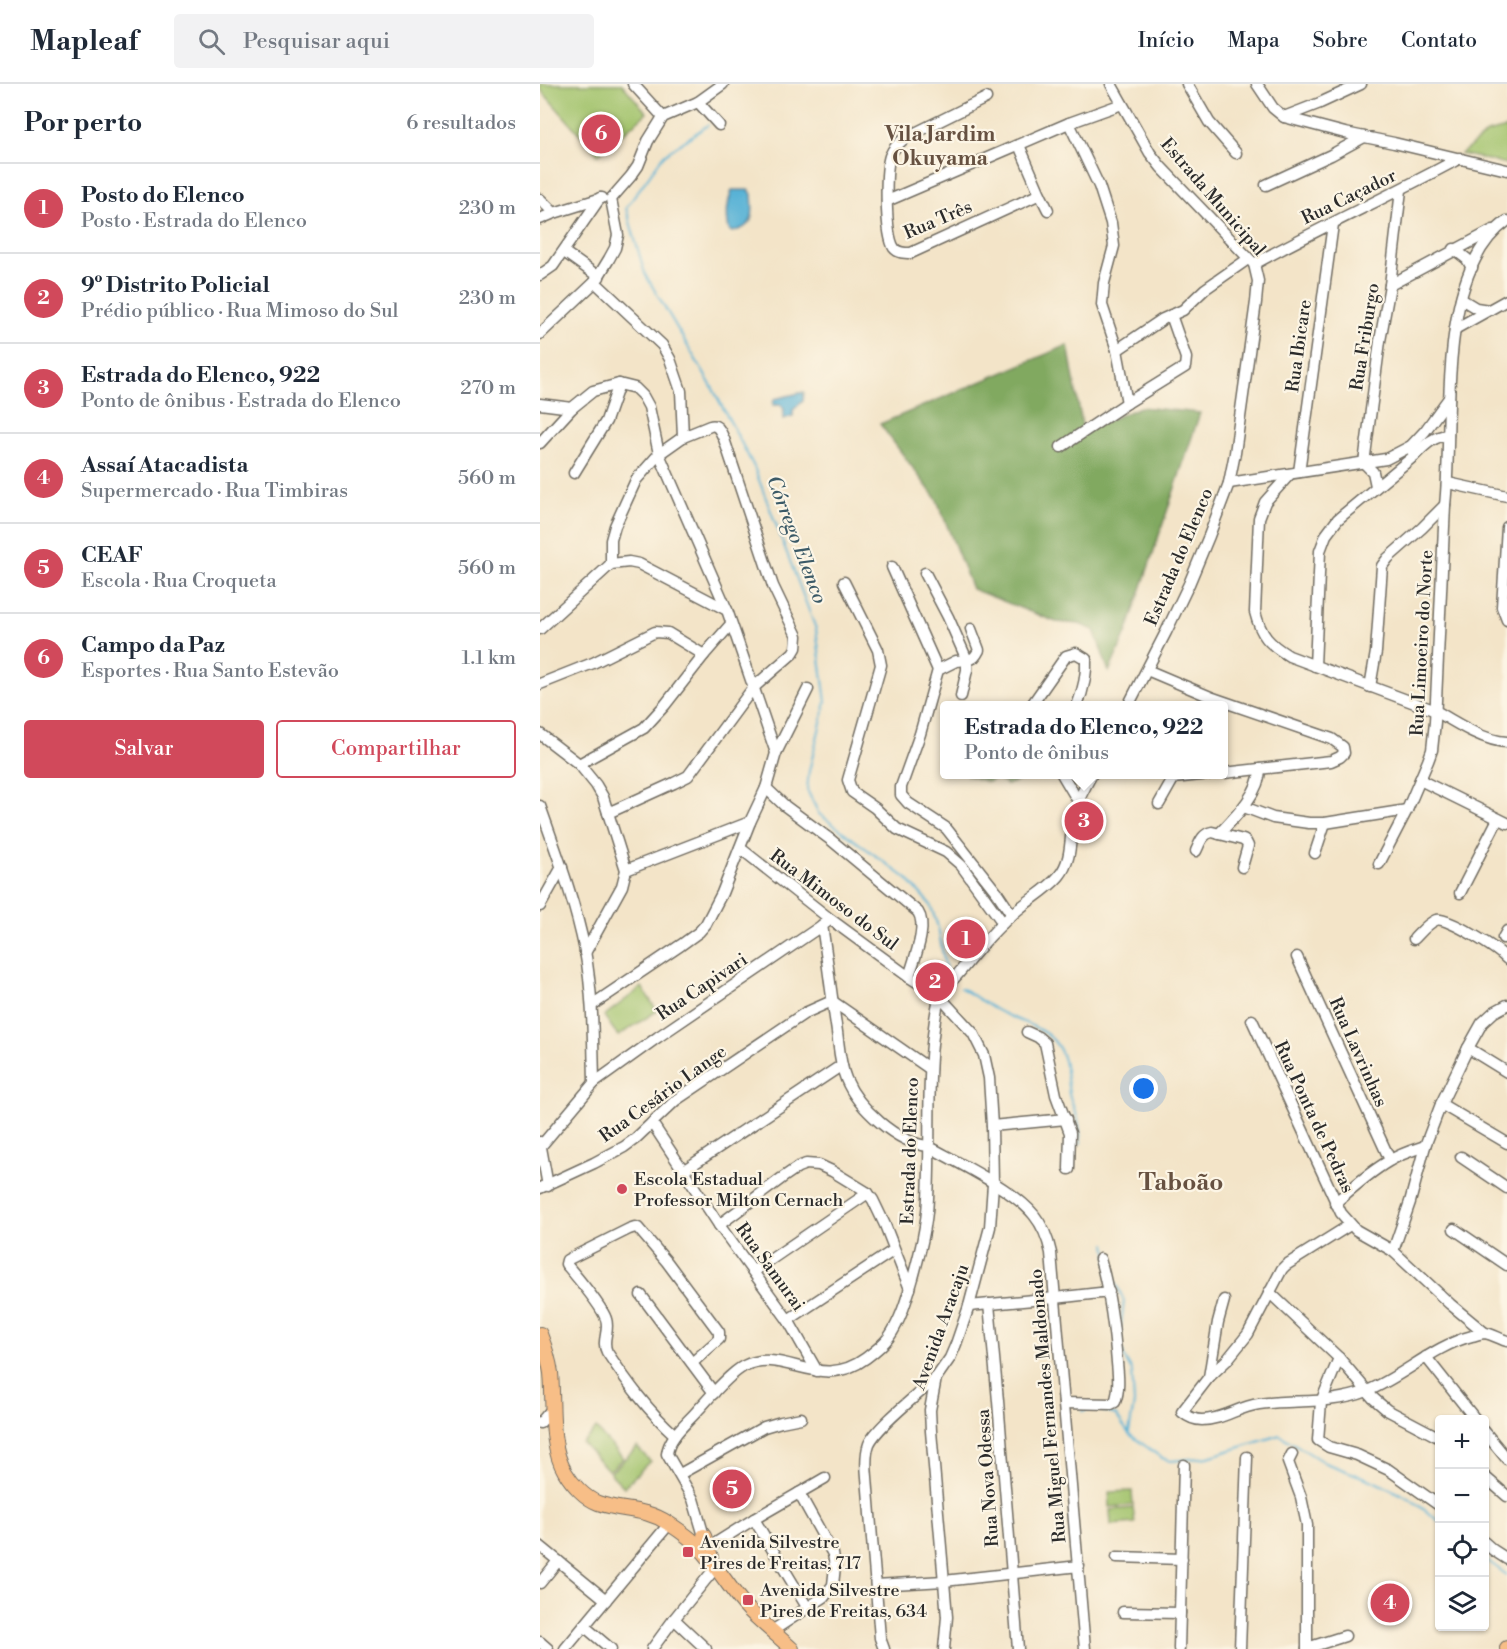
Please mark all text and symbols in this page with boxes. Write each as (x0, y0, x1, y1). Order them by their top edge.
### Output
search box (174, 14, 594, 68)
text: Mapleaf (30, 24, 138, 59)
icon: search (195, 25, 228, 58)
text: Pesquisar aqui (243, 28, 390, 55)
text: Início (1138, 28, 1195, 54)
text: Mapa (1228, 28, 1280, 54)
text: Sobre (1313, 28, 1368, 54)
text: Contato (1401, 28, 1477, 54)
text: Por perto (24, 107, 142, 139)
text: 6 resultados (406, 111, 516, 136)
pin: 6 (582, 112, 620, 156)
district label: Vila Jardim Okuyama (884, 122, 995, 172)
street label: Estrada Municipal (1155, 133, 1271, 261)
street label: Rua Caçador (1298, 164, 1401, 230)
text: Posto do Elenco (81, 182, 245, 209)
street label: Rua Três (900, 195, 976, 245)
text: 1 (39, 196, 48, 221)
text: 230 m (459, 196, 516, 221)
text: Posto · Estrada do Elenco (81, 209, 307, 234)
text: 9º Distrito Policial (81, 272, 270, 299)
street label: Rua Friburgo (1345, 281, 1385, 393)
text: 2 (37, 286, 50, 311)
text: 230 m (459, 286, 516, 311)
street label: Rua Ibicare (1281, 298, 1317, 394)
text: Prédio público · Rua Mimoso do Sul (81, 299, 399, 324)
text: Estrada do Elenco, 922 (81, 362, 320, 389)
text: 3 (37, 376, 50, 401)
text: 270 m (460, 376, 516, 401)
text: Ponto de ônibus · Estrada do Elenco (81, 389, 401, 414)
text: Assaí Atacadista (81, 452, 248, 479)
text: 4 (37, 466, 50, 491)
text: 560 m (458, 466, 516, 491)
water label: Córrego Elenco (760, 472, 832, 608)
text: Supermercado · Rua Timbiras (81, 479, 348, 504)
street label: Estrada do Elenco (1140, 485, 1218, 629)
text: CEAF (81, 542, 143, 569)
street label: Rua Limoeiro do Norte (1406, 549, 1438, 737)
text: 5 (37, 556, 50, 581)
text: 560 m (458, 556, 516, 581)
text: Escola · Rua Croqueta (81, 569, 277, 594)
text: Campo da Paz (81, 632, 225, 659)
text: 6 (37, 646, 50, 671)
text: 1.1 km (462, 646, 516, 671)
text: Esportes · Rua Santo Estevão (81, 659, 339, 684)
popup (940, 701, 1228, 779)
text: Estrada do Elenco, 922 (964, 714, 1204, 741)
button: Salvar (24, 720, 264, 778)
button: Compartilhar (276, 720, 516, 778)
text: Ponto de ônibus (964, 741, 1109, 766)
pin: 3 (1064, 798, 1104, 844)
street label: Rua Mimoso do Sul (765, 844, 903, 956)
pin: 1 (946, 916, 986, 962)
street label: Rua Capivari (652, 948, 752, 1026)
pin: 2 (916, 960, 954, 1004)
street label: Rua Lavrinhas (1324, 993, 1393, 1111)
street label: Rua Ponta de Pedras (1269, 1037, 1359, 1197)
street label: Rua Cesário Lange (595, 1040, 731, 1148)
your location (1129, 1074, 1158, 1103)
street label: Estrada do Elenco (896, 1077, 924, 1225)
place label: Escola Estadual Professor Milton Cernach (634, 1168, 844, 1212)
district label: Taboão (1138, 1168, 1224, 1198)
marker: Escola Estadual Professor Milton Cernach (615, 1182, 629, 1196)
street label: Rua Samurai (730, 1218, 810, 1316)
street label: Avenida Aracaju (907, 1260, 975, 1394)
street label: Rua Miguel Fernandes Maldonado (1025, 1268, 1071, 1544)
street label: Rua Nova Odessa (972, 1407, 1004, 1548)
map controls (1435, 1415, 1489, 1631)
button: + (1435, 1415, 1489, 1469)
pin: 5 (712, 1466, 752, 1512)
button: − (1435, 1469, 1489, 1523)
button: locate (1435, 1523, 1489, 1577)
place label: Avenida Silvestre Pires de Freitas, 717 (699, 1531, 861, 1575)
marker: Avenida Silvestre Pires de Freitas, 717 (681, 1545, 695, 1559)
button: layers (1435, 1577, 1489, 1631)
place label: Avenida Silvestre Pires de Freitas, 634 (759, 1579, 927, 1623)
pin: 4 (1370, 1580, 1410, 1625)
marker: Avenida Silvestre Pires de Freitas, 634 (741, 1593, 755, 1607)

